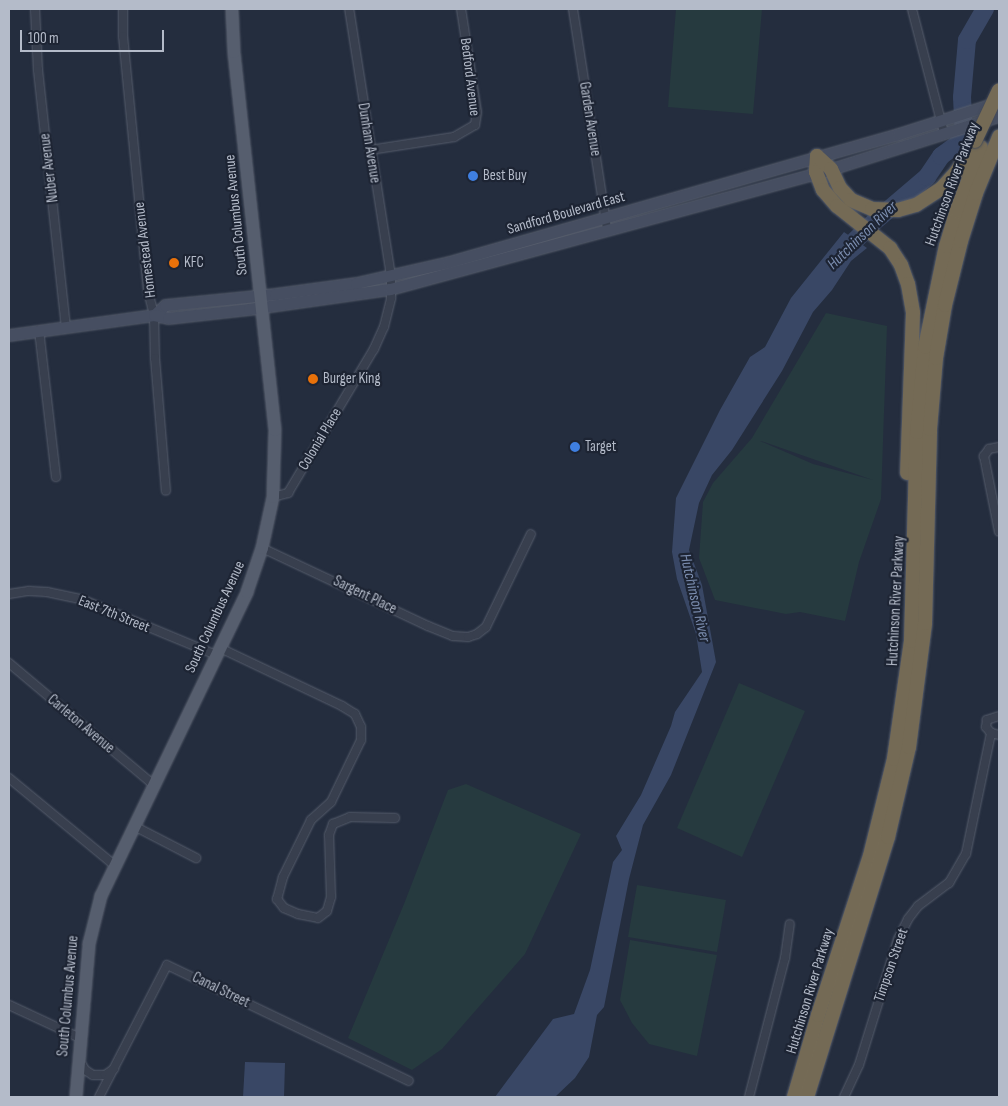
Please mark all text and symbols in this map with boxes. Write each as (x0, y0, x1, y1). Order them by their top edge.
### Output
scale bar (22, 20, 166, 52)
text: 100 m (28, 29, 59, 48)
street label: Bedford Avenue (456, 37, 484, 117)
street label: Garden Avenue (575, 81, 605, 157)
street label: Dunham Avenue (354, 102, 384, 184)
street label: Hutchinson River Parkway (921, 120, 983, 248)
street label: Nuber Avenue (36, 132, 62, 204)
street label: South Columbus Avenue (221, 154, 251, 276)
place label: Best Buy (483, 167, 527, 185)
marker: Best Buy (467, 170, 479, 182)
street label: Sandford Boulevard East (505, 188, 627, 238)
water label: Hutchinson River (824, 198, 902, 274)
street label: Homestead Avenue (130, 201, 160, 299)
place label: KFC (184, 254, 204, 272)
marker: KFC (168, 257, 180, 269)
place label: Burger King (323, 370, 381, 388)
marker: Burger King (307, 373, 319, 385)
street label: Colonial Place (294, 405, 346, 473)
place label: Target (585, 438, 616, 456)
marker: Target (569, 441, 581, 453)
street label: Hutchinson River Parkway (884, 536, 908, 666)
water label: Hutchinson River (675, 552, 713, 644)
street label: South Columbus Avenue (181, 558, 249, 676)
street label: Sargent Place (330, 572, 400, 618)
street label: East 7th Street (76, 592, 152, 636)
street label: Carleton Avenue (44, 691, 118, 757)
street label: Hutchinson River Parkway (782, 926, 838, 1056)
street label: Timpson Street (870, 926, 912, 1004)
street label: South Columbus Avenue (54, 935, 82, 1057)
street label: Canal Street (189, 968, 253, 1012)

